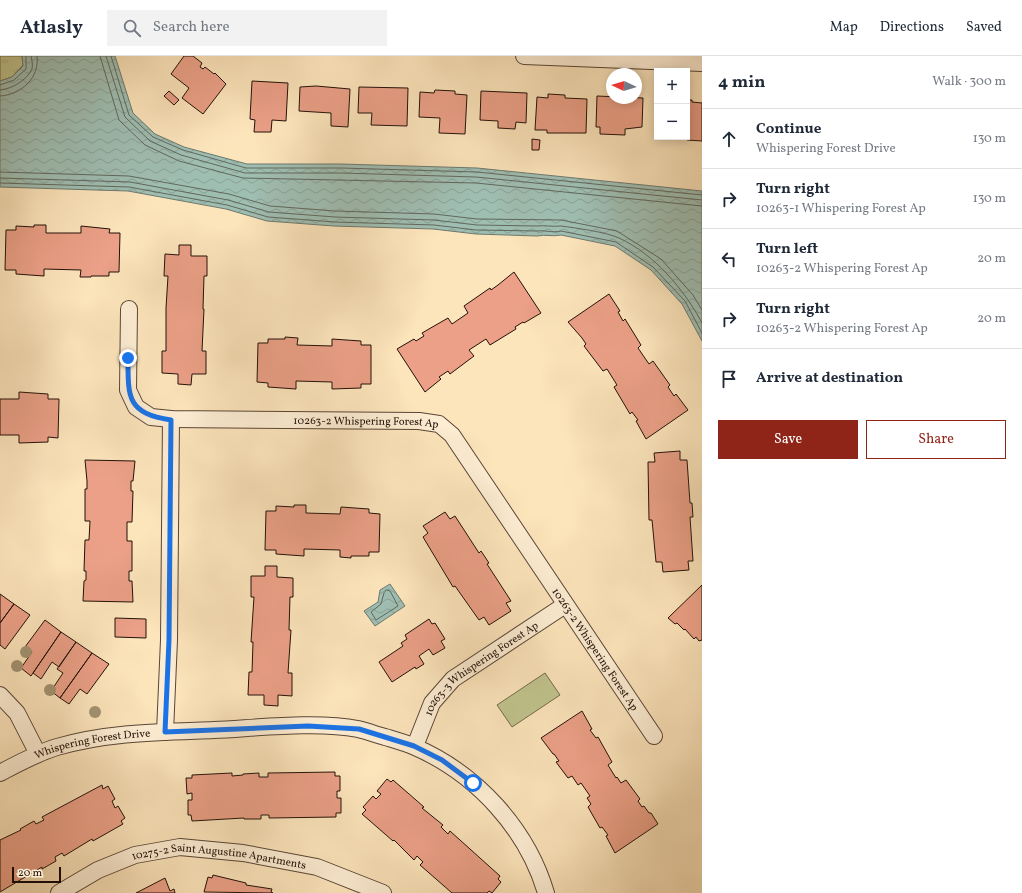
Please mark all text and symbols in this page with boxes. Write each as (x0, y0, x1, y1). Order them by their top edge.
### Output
search box (107, 10, 387, 46)
text: Atlasly (20, 15, 83, 41)
icon: search (121, 17, 143, 39)
text: Search here (153, 17, 230, 38)
text: Map (830, 18, 858, 37)
text: Directions (880, 18, 944, 37)
text: Saved (966, 18, 1002, 37)
north arrow (606, 68, 642, 104)
map controls (654, 68, 690, 140)
button: + (654, 68, 690, 104)
text: 4 min (718, 71, 765, 94)
text: Walk · 300 m (932, 73, 1006, 91)
button: − (654, 104, 690, 140)
text: Continue (756, 119, 821, 140)
icon: ahead (718, 128, 740, 150)
text: 130 m (973, 130, 1006, 148)
text: Whispering Forest Drive (756, 140, 896, 158)
text: Turn right (756, 179, 830, 200)
icon: right (718, 188, 740, 210)
text: 130 m (973, 190, 1006, 208)
text: 10263-1 Whispering Forest Ap (756, 200, 926, 218)
text: Turn left (756, 239, 818, 260)
icon: left (718, 248, 740, 270)
text: 20 m (977, 250, 1006, 268)
text: 10263-2 Whispering Forest Ap (756, 260, 928, 278)
text: Turn right (756, 299, 830, 320)
icon: right (718, 308, 740, 330)
text: 20 m (977, 310, 1006, 328)
text: 10263-2 Whispering Forest Ap (756, 320, 928, 338)
route end (119, 349, 137, 367)
icon: arrive (718, 368, 740, 390)
text: Arrive at destination (756, 368, 903, 389)
street label: 10263-2 Whispering Forest Ap (293, 414, 439, 433)
button: Save (718, 420, 858, 459)
button: Share (866, 420, 1006, 459)
street label: 10263-2 Whispering Forest Ap (548, 585, 641, 714)
street label: 10263-3 Whispering Forest Ap (422, 619, 542, 718)
street label: Whispering Forest Drive (32, 727, 151, 764)
route start (464, 774, 482, 792)
street label: 10275-2 Saint Augustine Apartments (129, 841, 307, 874)
scale bar (12, 865, 61, 884)
text: 20 m (18, 866, 42, 881)

